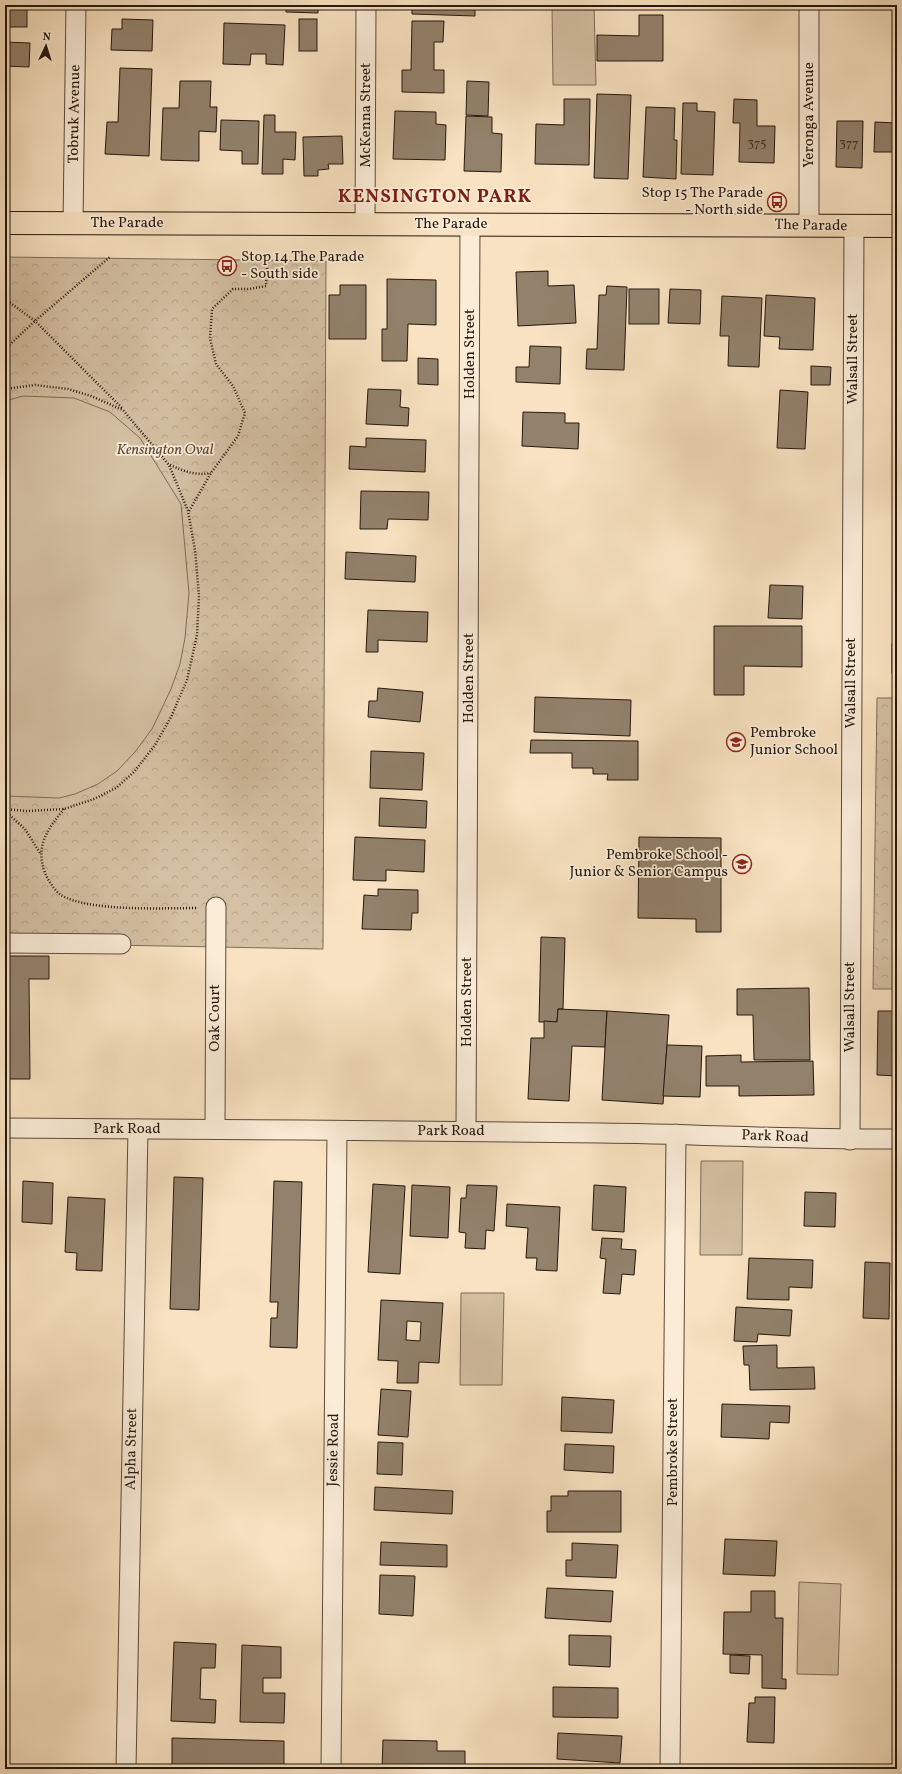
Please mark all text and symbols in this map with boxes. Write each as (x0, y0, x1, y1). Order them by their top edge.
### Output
north arrow (26, 26, 66, 66)
text: N (42, 30, 51, 45)
street label: Yeronga Avenue (799, 62, 820, 168)
street label: McKenna Street (356, 63, 377, 167)
street label: Tobruk Avenue (64, 64, 86, 164)
house number: 375 (747, 135, 767, 153)
house number: 377 (839, 135, 859, 153)
place label: Stop 15 The Parade - North side (641, 183, 763, 221)
district label: KENSINGTON PARK (338, 184, 532, 210)
bus stop icon: Stop 15 The Parade - North side (766, 191, 788, 213)
street label: The Parade (90, 213, 164, 234)
street label: The Parade (414, 214, 488, 235)
street label: The Parade (774, 215, 848, 237)
place label: Stop 14 The Parade - South side (241, 247, 364, 285)
bus stop icon: Stop 14 The Parade - South side (216, 255, 238, 277)
street label: Holden Street (460, 309, 481, 399)
street label: Walsall Street (843, 313, 864, 405)
park label: Kensington Oval (117, 440, 214, 461)
street label: Holden Street (459, 633, 480, 723)
street label: Walsall Street (841, 637, 862, 729)
place label: Pembroke Junior School (750, 723, 838, 761)
school or university icon: Pembroke Junior School (725, 731, 747, 753)
place label: Pembroke School - Junior & Senior Campus (570, 845, 728, 883)
school or university icon: Pembroke School - Junior & Senior Campus (731, 853, 753, 875)
street label: Holden Street (457, 957, 478, 1047)
street label: Walsall Street (840, 961, 861, 1053)
street label: Oak Court (205, 984, 226, 1052)
street label: Park Road (93, 1119, 161, 1140)
street label: Park Road (417, 1121, 485, 1142)
street label: Park Road (741, 1125, 809, 1149)
street label: Pembroke Street (663, 1398, 684, 1506)
street label: Alpha Street (121, 1408, 143, 1490)
street label: Jessie Road (323, 1413, 345, 1487)

